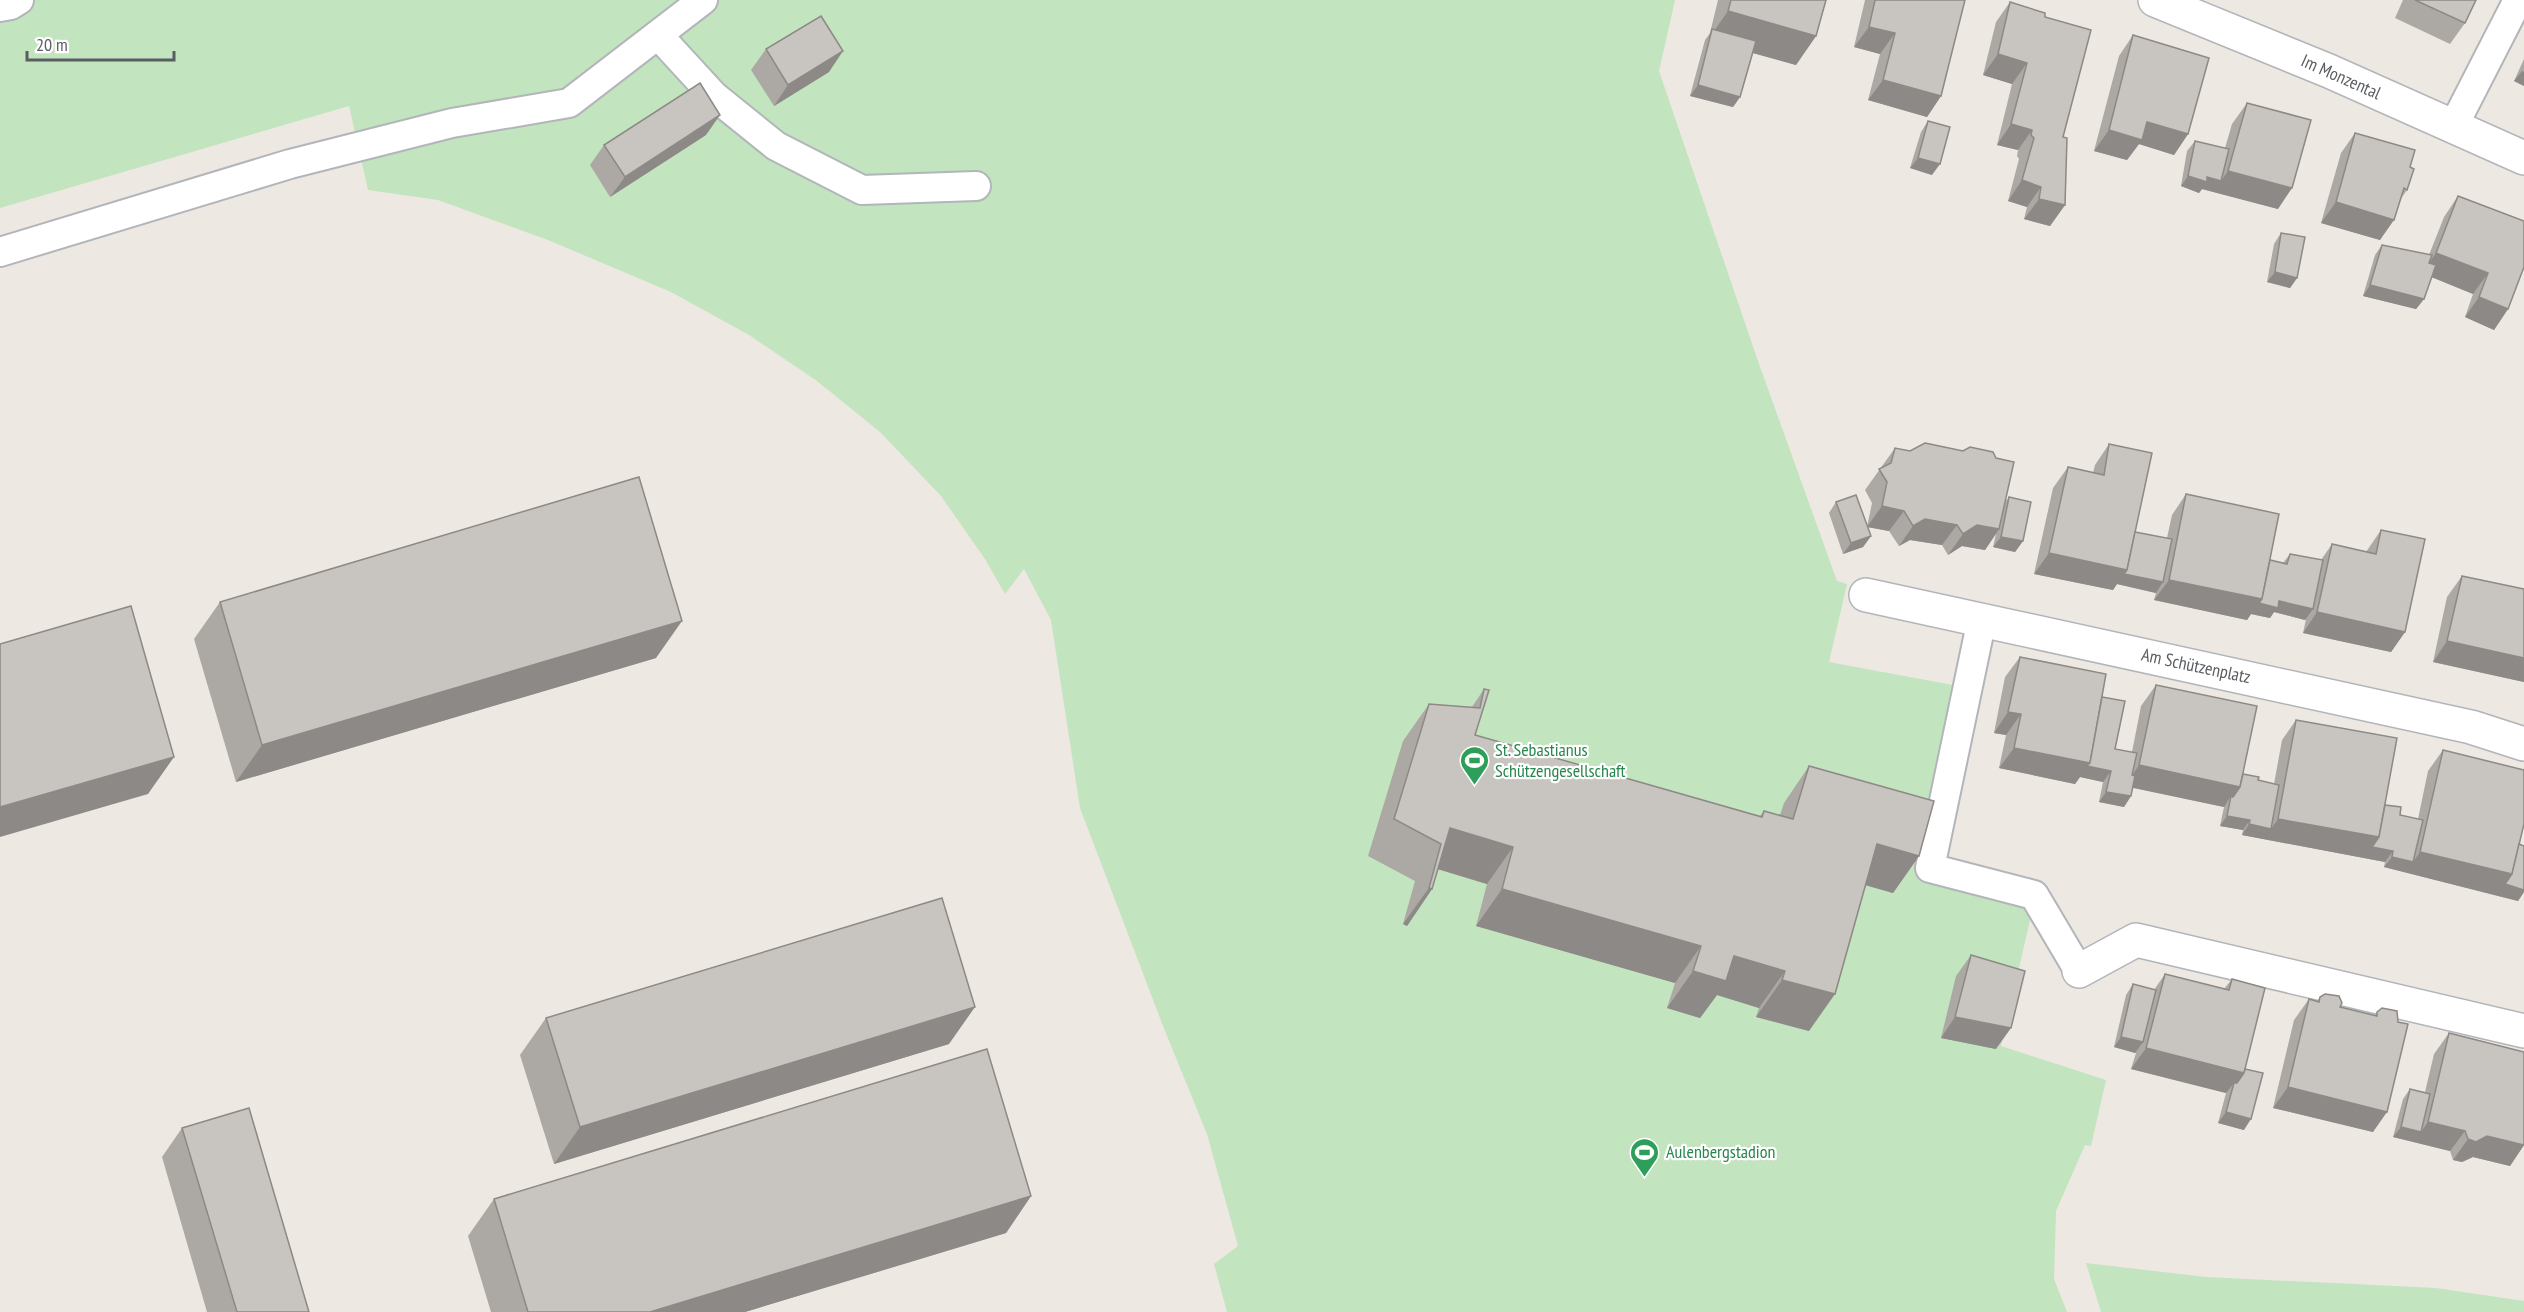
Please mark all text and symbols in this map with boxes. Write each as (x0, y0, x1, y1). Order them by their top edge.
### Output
scale bar (27, 24, 174, 62)
text: 20 m (36, 33, 68, 56)
street label: Im Monzental (2298, 49, 2385, 105)
street label: Am Schützenplatz (2139, 643, 2253, 688)
place label: St. Sebastianus Schützengesellschaft (1495, 738, 1626, 782)
sports icon: St. Sebastianus Schützengesellschaft (1458, 744, 1490, 786)
sports icon: Aulenbergstadion (1629, 1136, 1661, 1178)
place label: Aulenbergstadion (1666, 1140, 1775, 1163)

